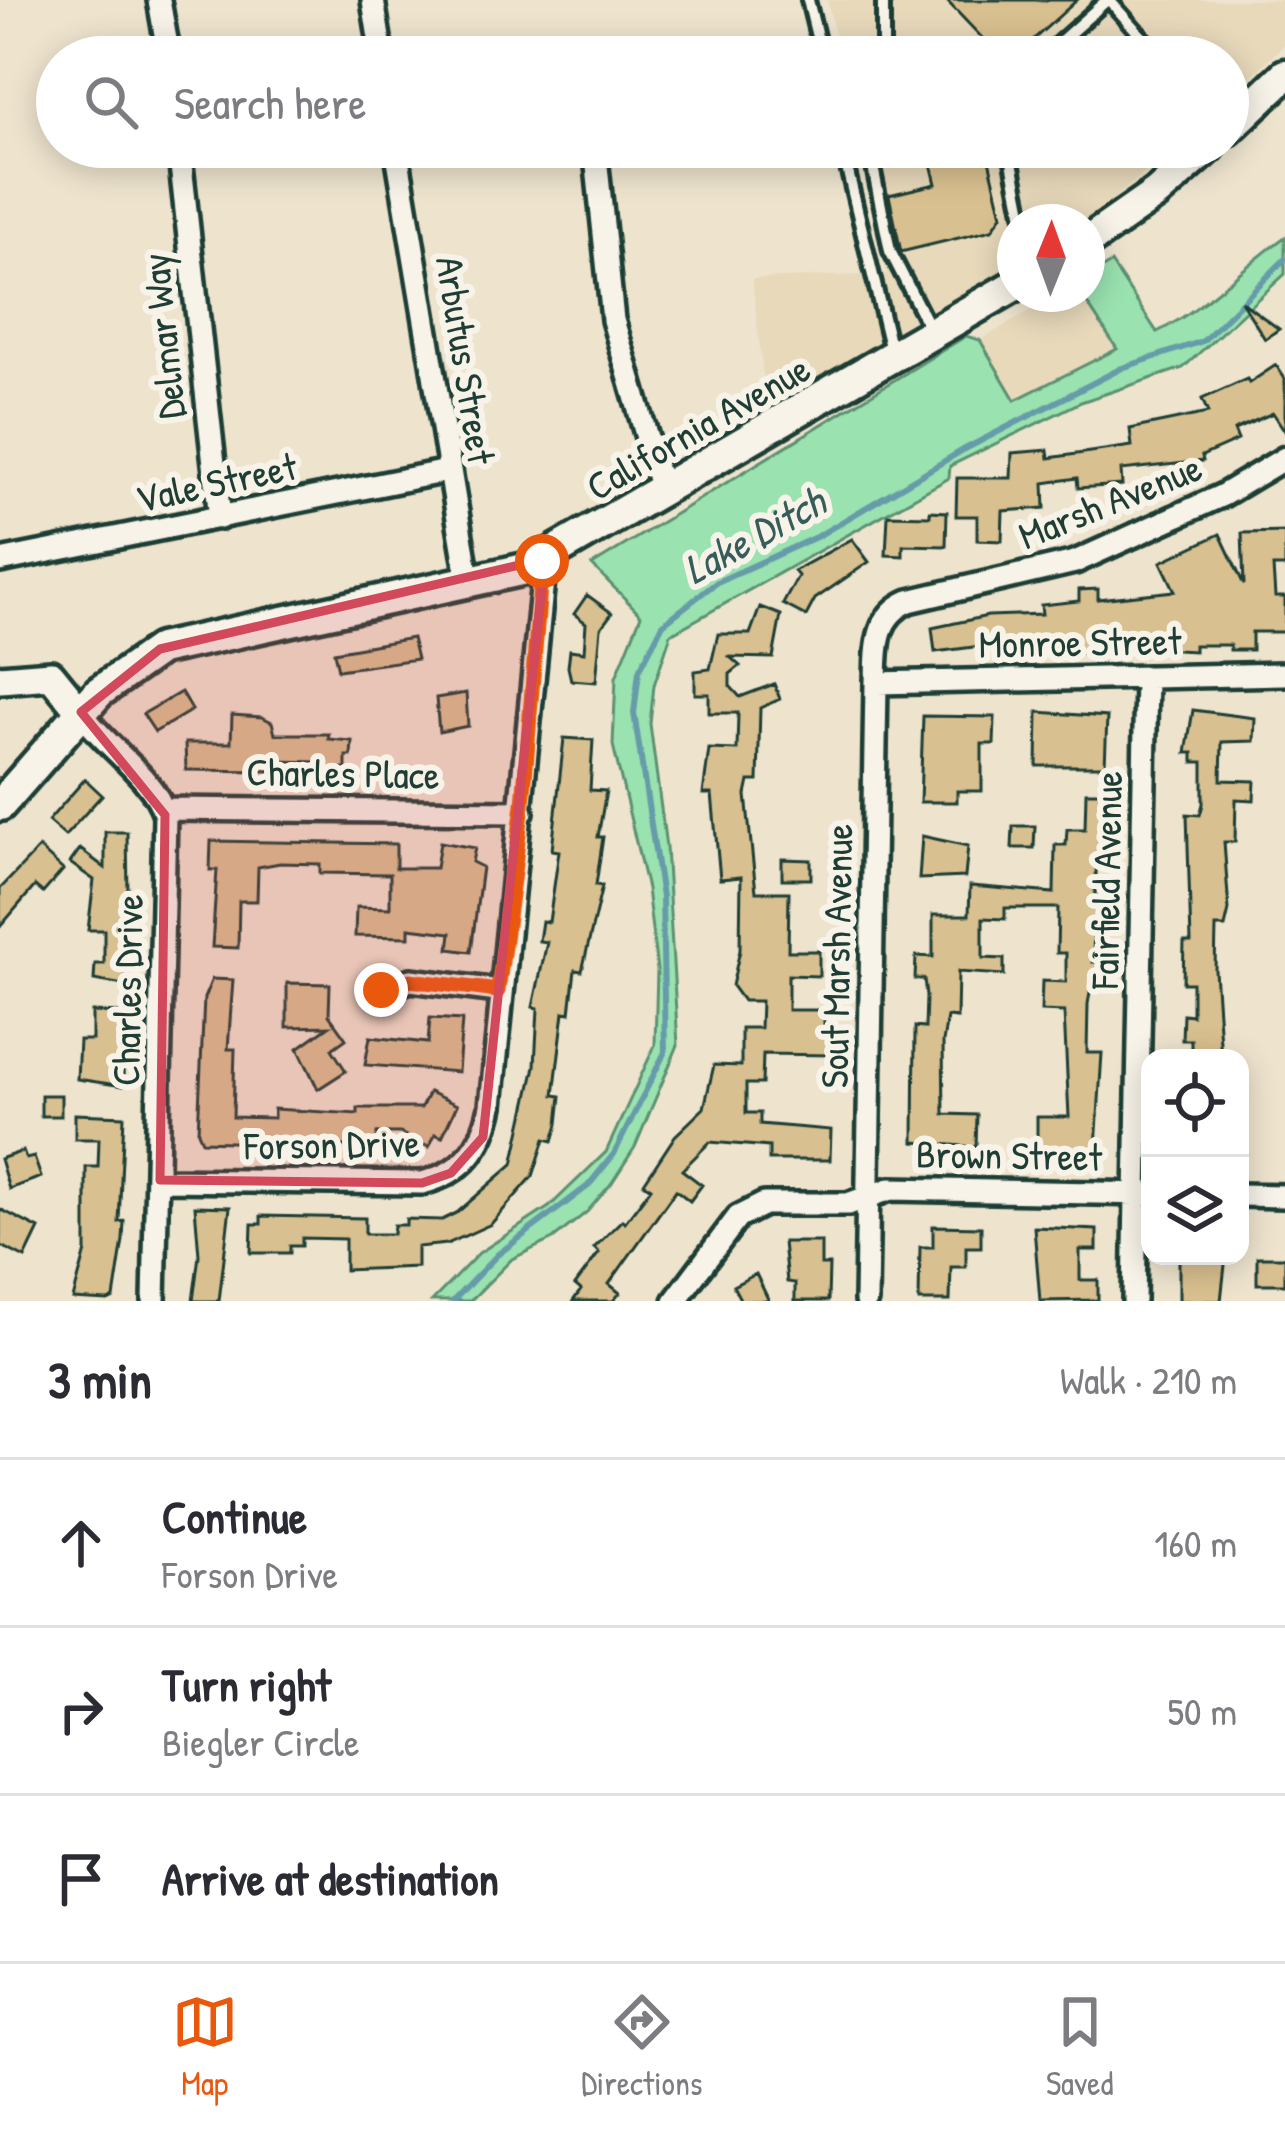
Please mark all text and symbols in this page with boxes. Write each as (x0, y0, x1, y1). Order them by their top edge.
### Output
search box (36, 36, 1249, 168)
icon: search (78, 69, 144, 135)
text: Search here (174, 72, 366, 133)
north arrow (997, 204, 1105, 312)
street label: Delmar Way (127, 251, 198, 421)
street label: Arbutus Street (424, 252, 509, 468)
street label: California Avenue (576, 341, 819, 512)
street label: Vale Street (131, 439, 302, 524)
street label: Marsh Avenue (1011, 440, 1209, 561)
water label: Lake Ditch (673, 471, 837, 597)
route start (515, 534, 569, 588)
street label: Monroe Street (978, 613, 1182, 670)
street label: Charles Place (246, 744, 440, 801)
street label: Fairfield Avenue (1077, 770, 1134, 991)
street label: Sout Marsh Avenue (807, 823, 864, 1089)
street label: Charles Drive (98, 894, 155, 1086)
route end (354, 963, 408, 1017)
map controls (1141, 1049, 1249, 1265)
button: locate (1141, 1049, 1249, 1157)
street label: Forson Drive (242, 1115, 420, 1172)
street label: Brown Street (916, 1126, 1103, 1183)
button: layers (1141, 1157, 1249, 1265)
text: 3 min (48, 1345, 152, 1414)
text: Walk · 210 m (1060, 1353, 1237, 1406)
text: Continue (162, 1486, 307, 1547)
icon: ahead (48, 1510, 114, 1576)
text: 160 m (1154, 1516, 1237, 1569)
text: Forson Drive (162, 1547, 338, 1600)
text: Turn right (162, 1654, 331, 1715)
icon: right (48, 1678, 114, 1744)
text: 50 m (1168, 1684, 1237, 1737)
text: Biegler Circle (162, 1715, 359, 1768)
icon: arrive (48, 1846, 114, 1912)
text: Arrive at destination (162, 1848, 499, 1909)
tab: Map (172, 1989, 238, 2105)
tab: Directions (581, 1989, 703, 2105)
tab: Saved (1046, 1989, 1113, 2105)

